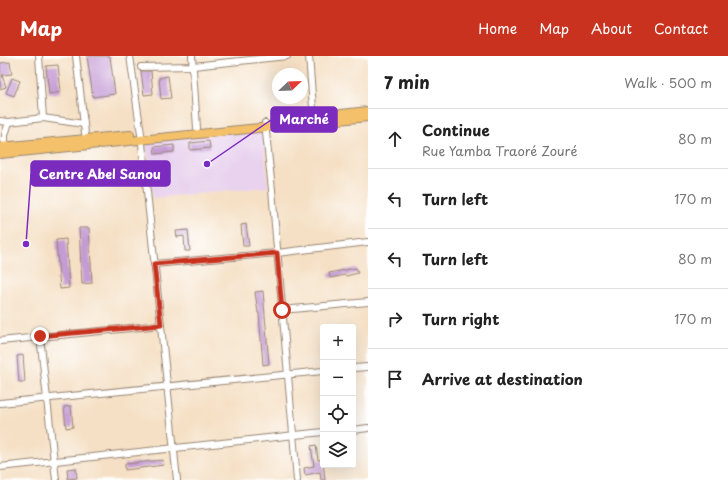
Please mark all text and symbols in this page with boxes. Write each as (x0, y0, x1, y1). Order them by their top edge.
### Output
text: Map (20, 14, 62, 42)
text: Home (478, 18, 517, 39)
text: Map (539, 18, 569, 39)
text: About (591, 18, 632, 39)
text: Contact (654, 18, 708, 39)
north arrow (272, 68, 308, 104)
text: 7 min (384, 69, 430, 95)
text: Walk · 500 m (624, 73, 712, 92)
callout: Marché (271, 107, 337, 132)
text: Marché (279, 109, 329, 128)
text: Continue (422, 118, 490, 141)
icon: ahead (384, 128, 406, 150)
text: 80 m (678, 129, 712, 148)
text: Rue Yamba Traoré Zouré (422, 141, 578, 160)
callout: Centre Abel Sanou (31, 161, 170, 186)
text: Centre Abel Sanou (39, 164, 161, 183)
text: Turn left (422, 187, 488, 210)
icon: left (384, 188, 406, 210)
text: 170 m (674, 189, 712, 208)
text: Turn left (422, 247, 488, 270)
icon: left (384, 248, 406, 270)
text: 80 m (678, 249, 712, 268)
route start (273, 301, 291, 319)
text: Turn right (422, 307, 499, 330)
icon: right (384, 308, 406, 330)
text: 170 m (674, 309, 712, 328)
map controls (320, 324, 356, 468)
button: + (320, 324, 356, 360)
route end (31, 327, 49, 345)
button: − (320, 360, 356, 396)
text: Arrive at destination (422, 367, 583, 390)
icon: arrive (384, 368, 406, 390)
button: locate (320, 396, 356, 432)
button: layers (320, 432, 356, 468)

